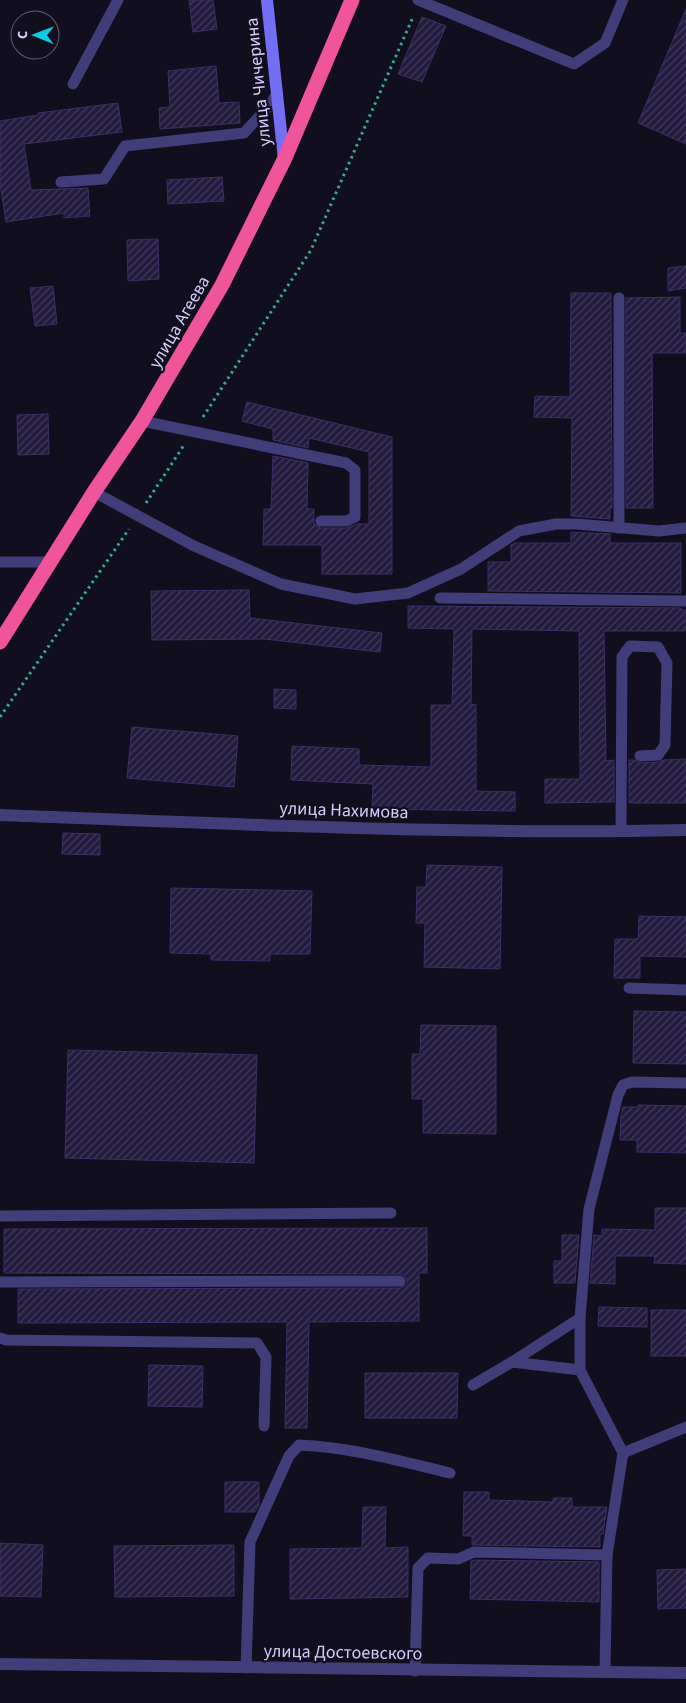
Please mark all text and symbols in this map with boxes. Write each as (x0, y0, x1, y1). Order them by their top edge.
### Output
north arrow (10, 10, 60, 60)
street label: улица Чичерина (239, 16, 278, 148)
text: С (13, 31, 33, 39)
street label: улица Агеева (143, 271, 216, 373)
street label: улица Нахимова (279, 796, 409, 825)
street label: улица Достоевского (263, 1639, 423, 1666)

